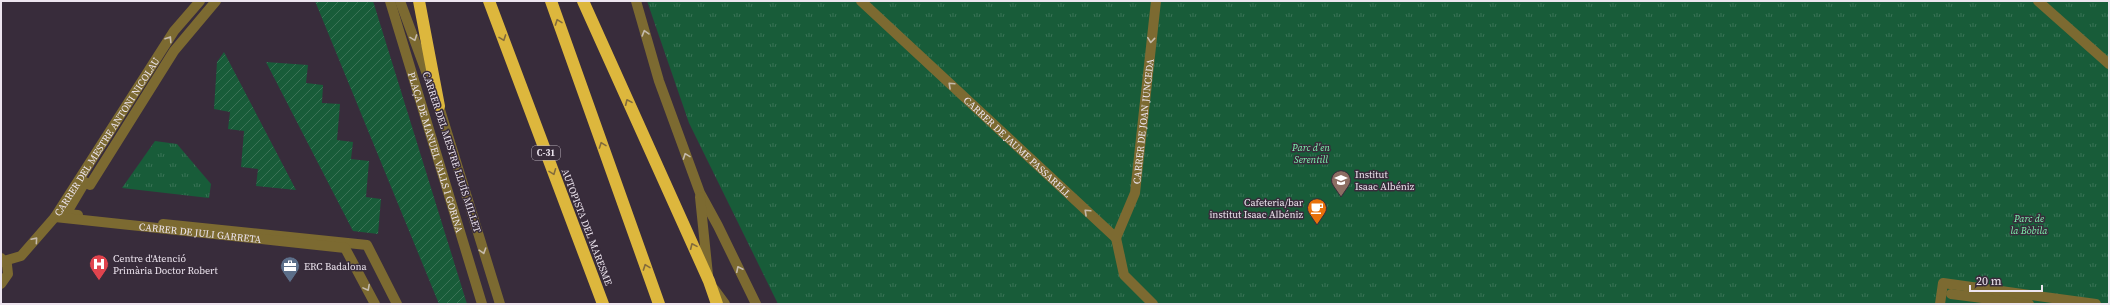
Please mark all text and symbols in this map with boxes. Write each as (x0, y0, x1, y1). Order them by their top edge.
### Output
one-way arrow (555, 19, 563, 26)
one-way arrow (642, 30, 650, 36)
one-way arrow (409, 34, 418, 41)
one-way arrow (498, 34, 506, 41)
one-way arrow (165, 36, 172, 43)
one-way arrow (1147, 37, 1156, 43)
street label: CARRER DEL MESTRE ANTONI NICOLAU (51, 55, 162, 218)
street label: CARRER DE JOAN JUNCEDA (1130, 58, 1156, 185)
street label: PLAÇA DE MANUEL VALLS I GORINA (405, 70, 467, 234)
street label: CARRER DEL MESTRE LLUÍS MILLET (420, 70, 484, 234)
one-way arrow (948, 82, 956, 90)
street label: CARRER DE JAUME PASSARELL (961, 93, 1074, 200)
one-way arrow (625, 98, 633, 106)
one-way arrow (598, 141, 607, 148)
park label: Parc d'en Serentill (1291, 141, 1330, 166)
road number: C-31 (532, 146, 560, 160)
one-way arrow (683, 153, 691, 160)
street label: AUTOPISTA DEL MARESME (559, 167, 615, 287)
place label: Institut Isaac Albéniz (1355, 168, 1415, 193)
one-way arrow (549, 169, 557, 176)
school or university icon: Institut Isaac Albéniz (1330, 169, 1352, 197)
place label: Cafeteria/bar institut Isaac Albéniz (1209, 196, 1304, 221)
cafe icon: Cafeteria/bar institut Isaac Albéniz (1306, 197, 1328, 225)
one-way arrow (1084, 209, 1092, 216)
park label: Parc de la Bòbila (2010, 212, 2048, 237)
street label: CARRER DE JULI GARRETA (138, 220, 262, 246)
one-way arrow (31, 237, 38, 245)
one-way arrow (690, 242, 698, 250)
one-way arrow (478, 247, 487, 254)
place label: Centre d'Atenció Primària Doctor Robert (113, 252, 219, 277)
hospital icon: Centre d'Atenció Primària Doctor Robert (88, 253, 110, 281)
office icon: ERC Badalona (279, 255, 301, 283)
place label: ERC Badalona (304, 260, 368, 273)
one-way arrow (642, 264, 650, 271)
one-way arrow (736, 266, 744, 273)
scale bar (1970, 267, 2042, 293)
text: 20 m (1976, 273, 2002, 289)
one-way arrow (362, 284, 370, 292)

